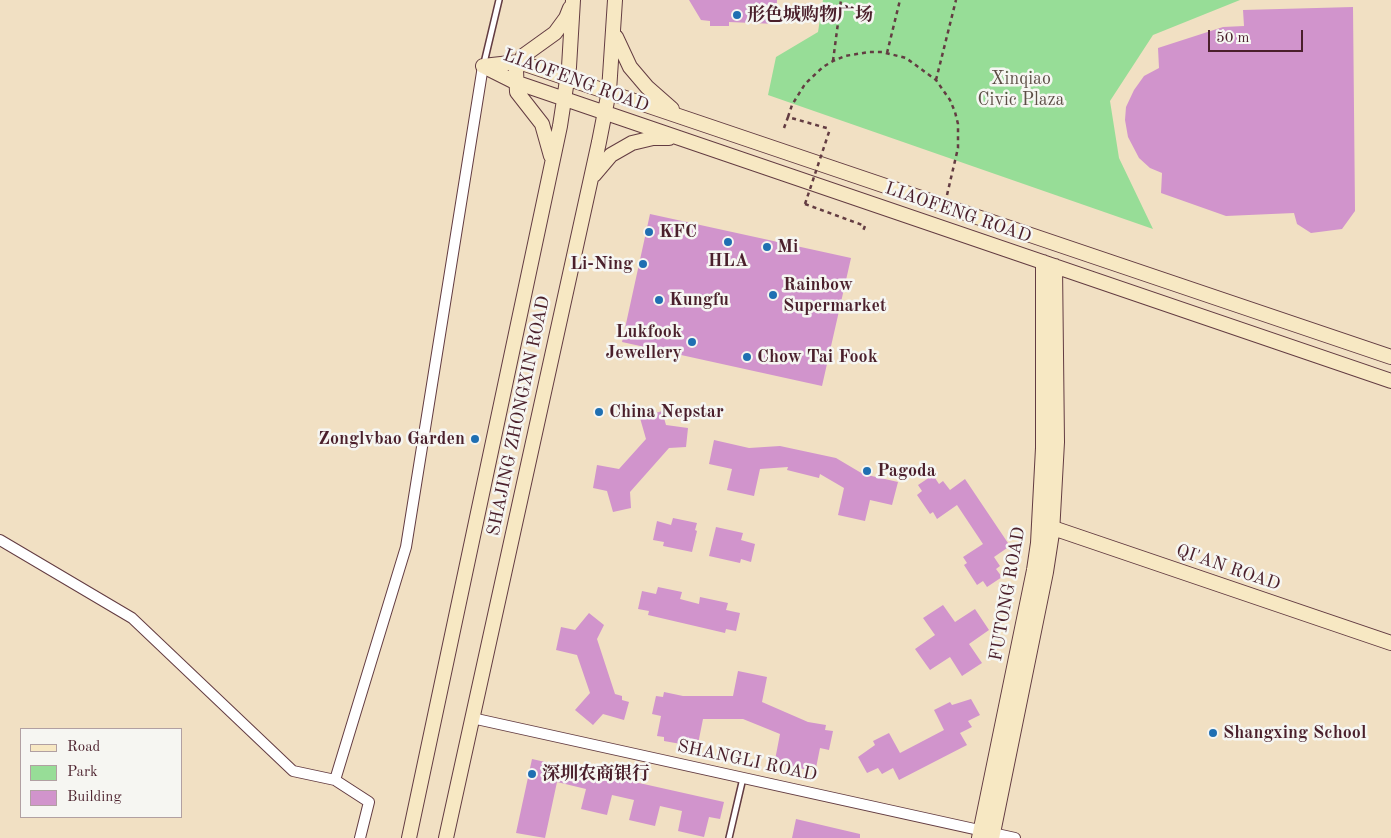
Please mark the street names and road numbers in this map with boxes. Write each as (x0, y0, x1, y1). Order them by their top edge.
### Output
street label: LIAOFENG ROAD (500, 45, 652, 117)
street label: LIAOFENG ROAD (882, 178, 1034, 248)
street label: SHAJING ZHONGXIN ROAD (483, 294, 555, 538)
street label: FUTONG ROAD (986, 525, 1030, 663)
street label: QI'AN ROAD (1173, 540, 1283, 596)
street label: SHANGLI ROAD (675, 736, 819, 786)

